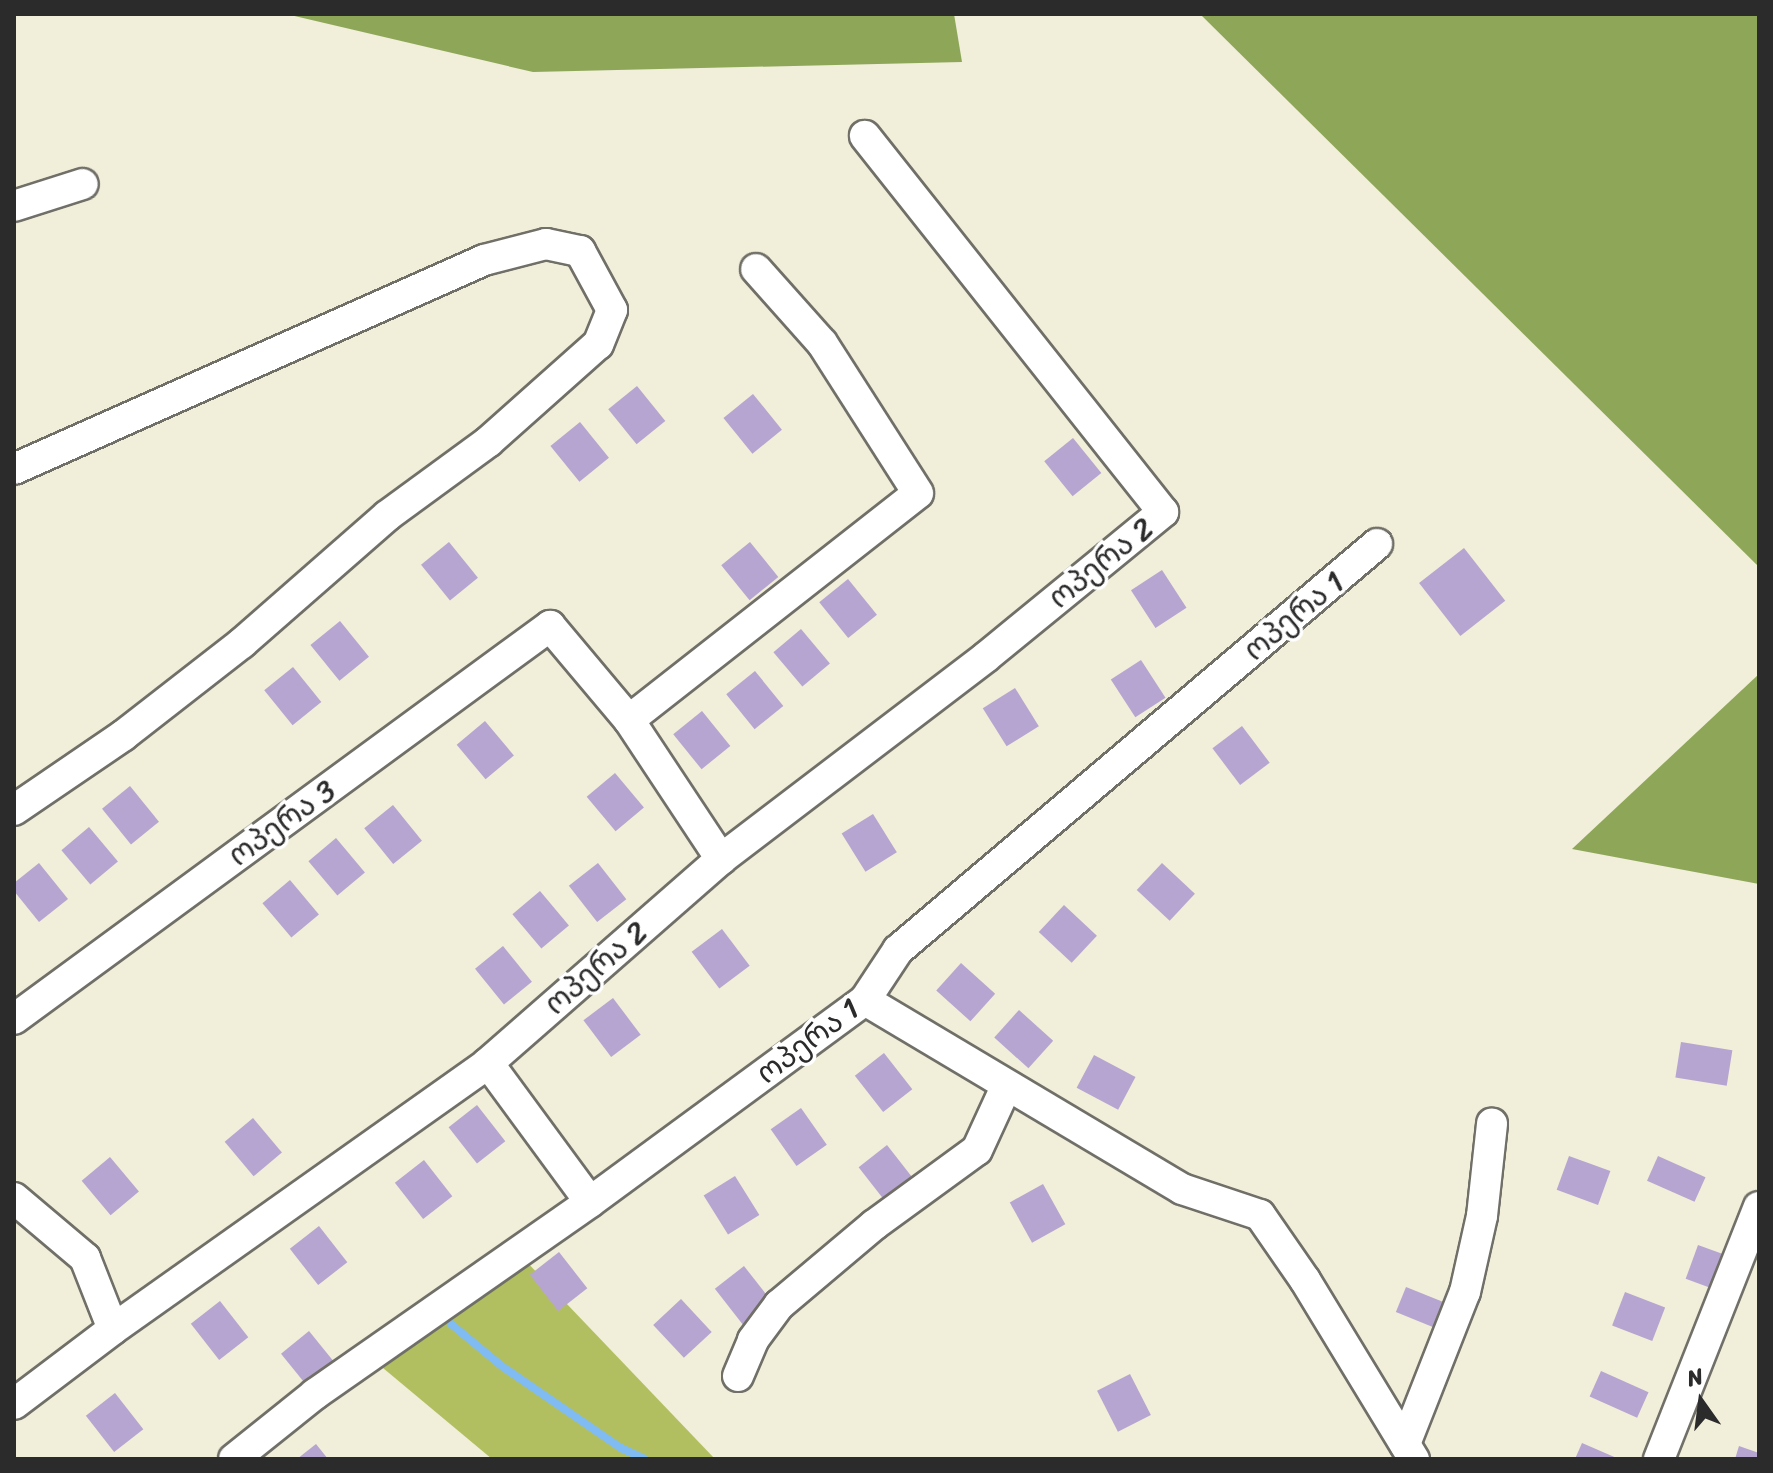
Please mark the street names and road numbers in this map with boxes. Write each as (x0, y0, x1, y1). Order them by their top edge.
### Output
street label: ოპერა 2 (1041, 510, 1161, 616)
street label: ოპერა 1 (1237, 564, 1351, 668)
street label: ოპერა 3 (222, 772, 342, 874)
street label: ოპერა 2 (537, 914, 655, 1022)
street label: ოპერა 1 (749, 991, 867, 1091)

